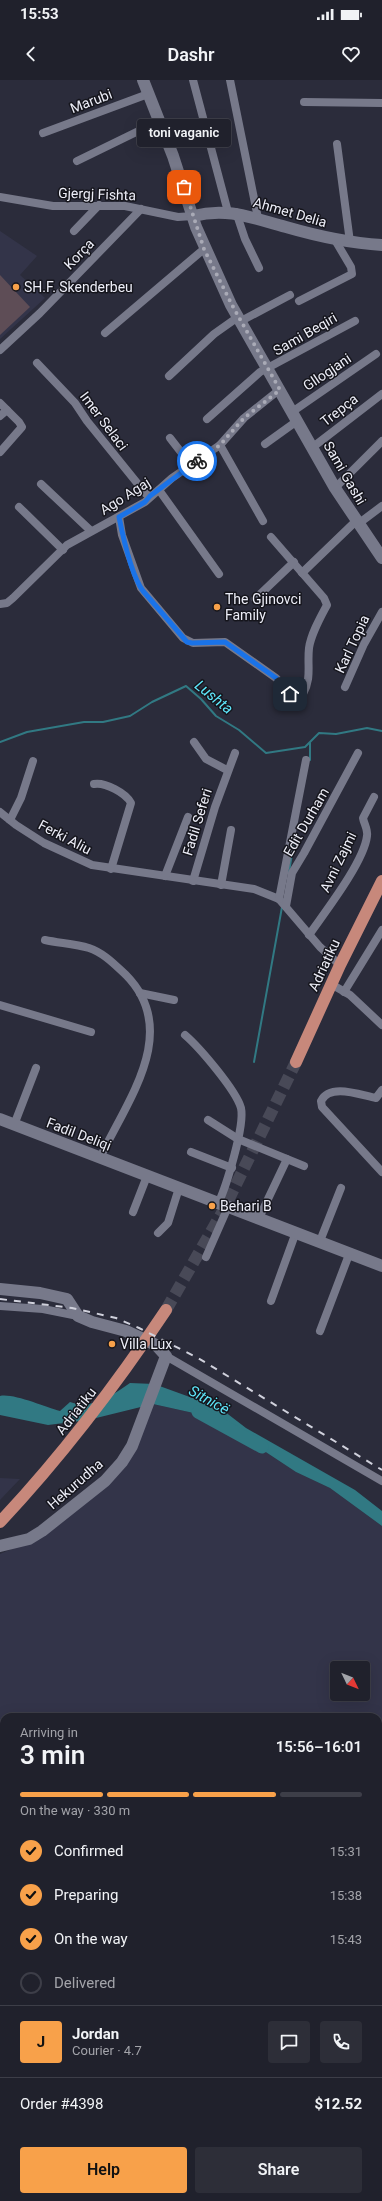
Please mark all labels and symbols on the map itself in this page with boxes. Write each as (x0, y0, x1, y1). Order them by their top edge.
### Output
street label: Marubi (68, 86, 114, 116)
callout: toni vaganic (137, 119, 231, 147)
pin (167, 170, 201, 204)
street label: Gjergj Fishta (58, 185, 136, 203)
street label: Ahmet Delia (251, 194, 329, 230)
street label: Korça (61, 235, 97, 273)
place label: SH.F. Skenderbeu (24, 279, 133, 295)
marker: SH.F. Skenderbeu (11, 282, 21, 292)
street label: Sami Beqiri (270, 309, 340, 359)
street label: Gllogjani (300, 350, 354, 394)
street label: Imer Selaci (77, 389, 131, 453)
street label: Trepça (317, 391, 361, 429)
street label: Sami Gashi (320, 438, 370, 508)
courier (177, 441, 217, 481)
street label: Ago Agaj (97, 474, 153, 518)
place label: The Gjinovci Family (225, 591, 301, 623)
marker: The Gjinovci Family (212, 602, 222, 612)
street label: Karl Topia (332, 612, 372, 676)
water label: Lushta (191, 676, 237, 718)
pin (273, 677, 307, 711)
street label: Edit Durham (280, 785, 332, 859)
street label: Fadil Seferi (179, 787, 215, 857)
street label: Ferki Aliu (36, 816, 94, 858)
street label: Avni Zajmi (317, 829, 359, 895)
street label: Adriatiku (305, 936, 343, 994)
street label: Fadil Deliqi (44, 1114, 114, 1154)
place label: Behari B (220, 1198, 272, 1214)
marker: Behari B (207, 1201, 217, 1211)
place label: Villa Lux (120, 1336, 172, 1352)
marker: Villa Lux (107, 1339, 117, 1349)
water label: Sitnicë (185, 1382, 233, 1419)
street label: Adriatiku (53, 1384, 99, 1438)
street label: Hekurudha (44, 1456, 106, 1512)
north arrow (330, 1661, 370, 1701)

